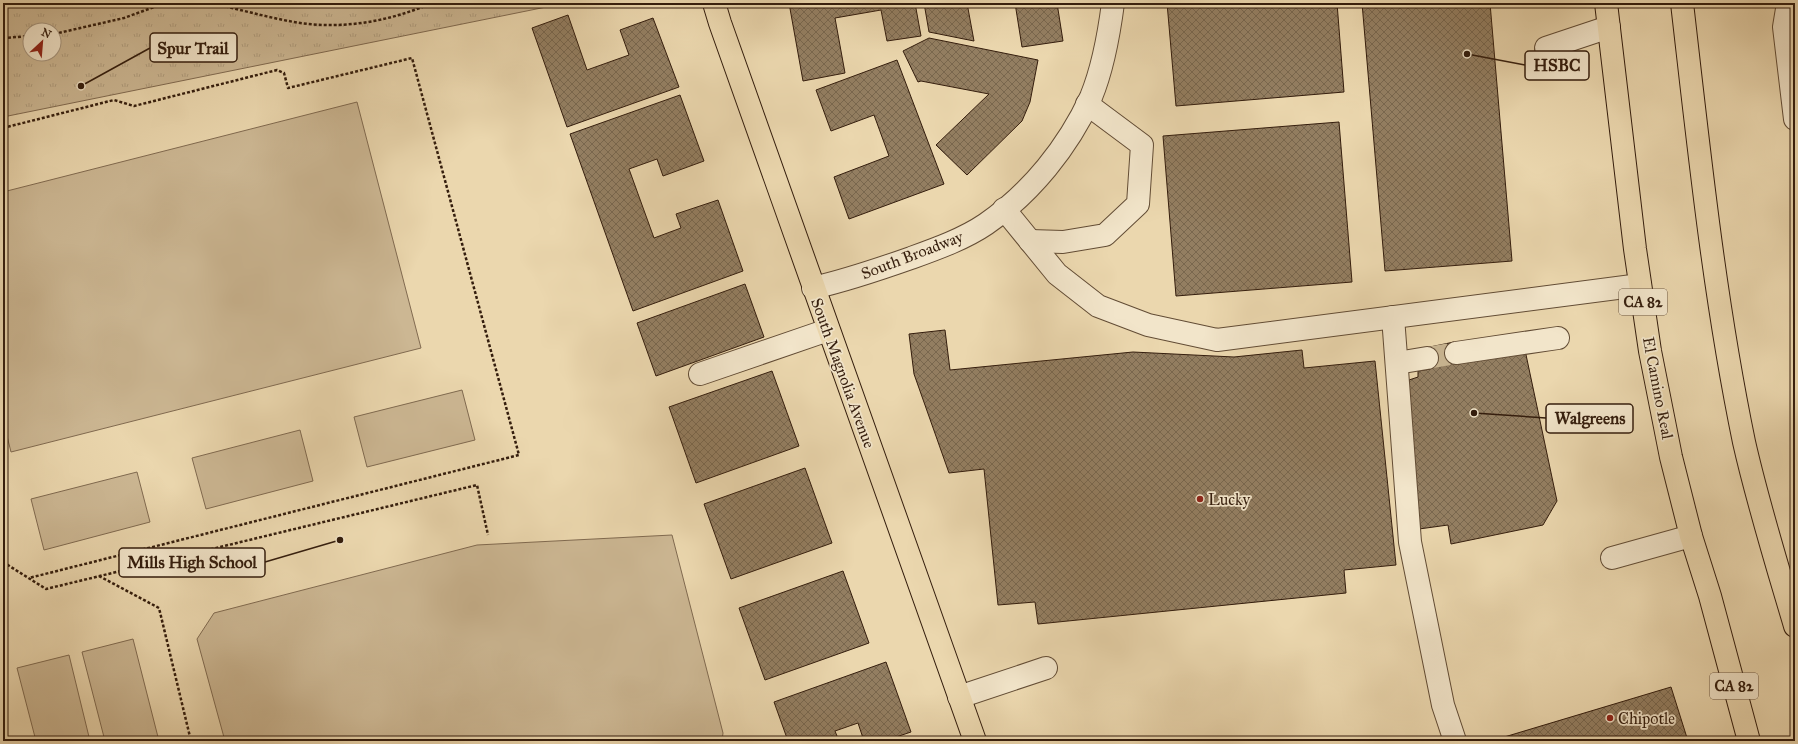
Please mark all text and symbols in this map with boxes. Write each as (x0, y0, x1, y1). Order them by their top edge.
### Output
north arrow (22, 22, 62, 62)
text: N (39, 26, 54, 42)
callout: Spur Trail (150, 33, 237, 62)
text: Spur Trail (157, 38, 229, 59)
callout: HSBC (1525, 51, 1589, 80)
text: HSBC (1533, 55, 1581, 76)
street label: South Broadway (858, 227, 966, 283)
road number: CA 82 (1619, 289, 1667, 315)
street label: South Magnolia Avenue (806, 295, 879, 451)
street label: El Camino Real (1639, 335, 1677, 441)
callout: Walgreens (1546, 404, 1633, 433)
text: Walgreens (1555, 408, 1625, 429)
place label: Lucky (1208, 490, 1251, 509)
marker: Lucky (1195, 494, 1205, 504)
callout: Mills High School (119, 548, 265, 577)
text: Mills High School (127, 552, 257, 573)
road number: CA 82 (1710, 673, 1758, 699)
place label: Chipotle (1618, 709, 1675, 728)
marker: Chipotle (1605, 713, 1615, 723)

